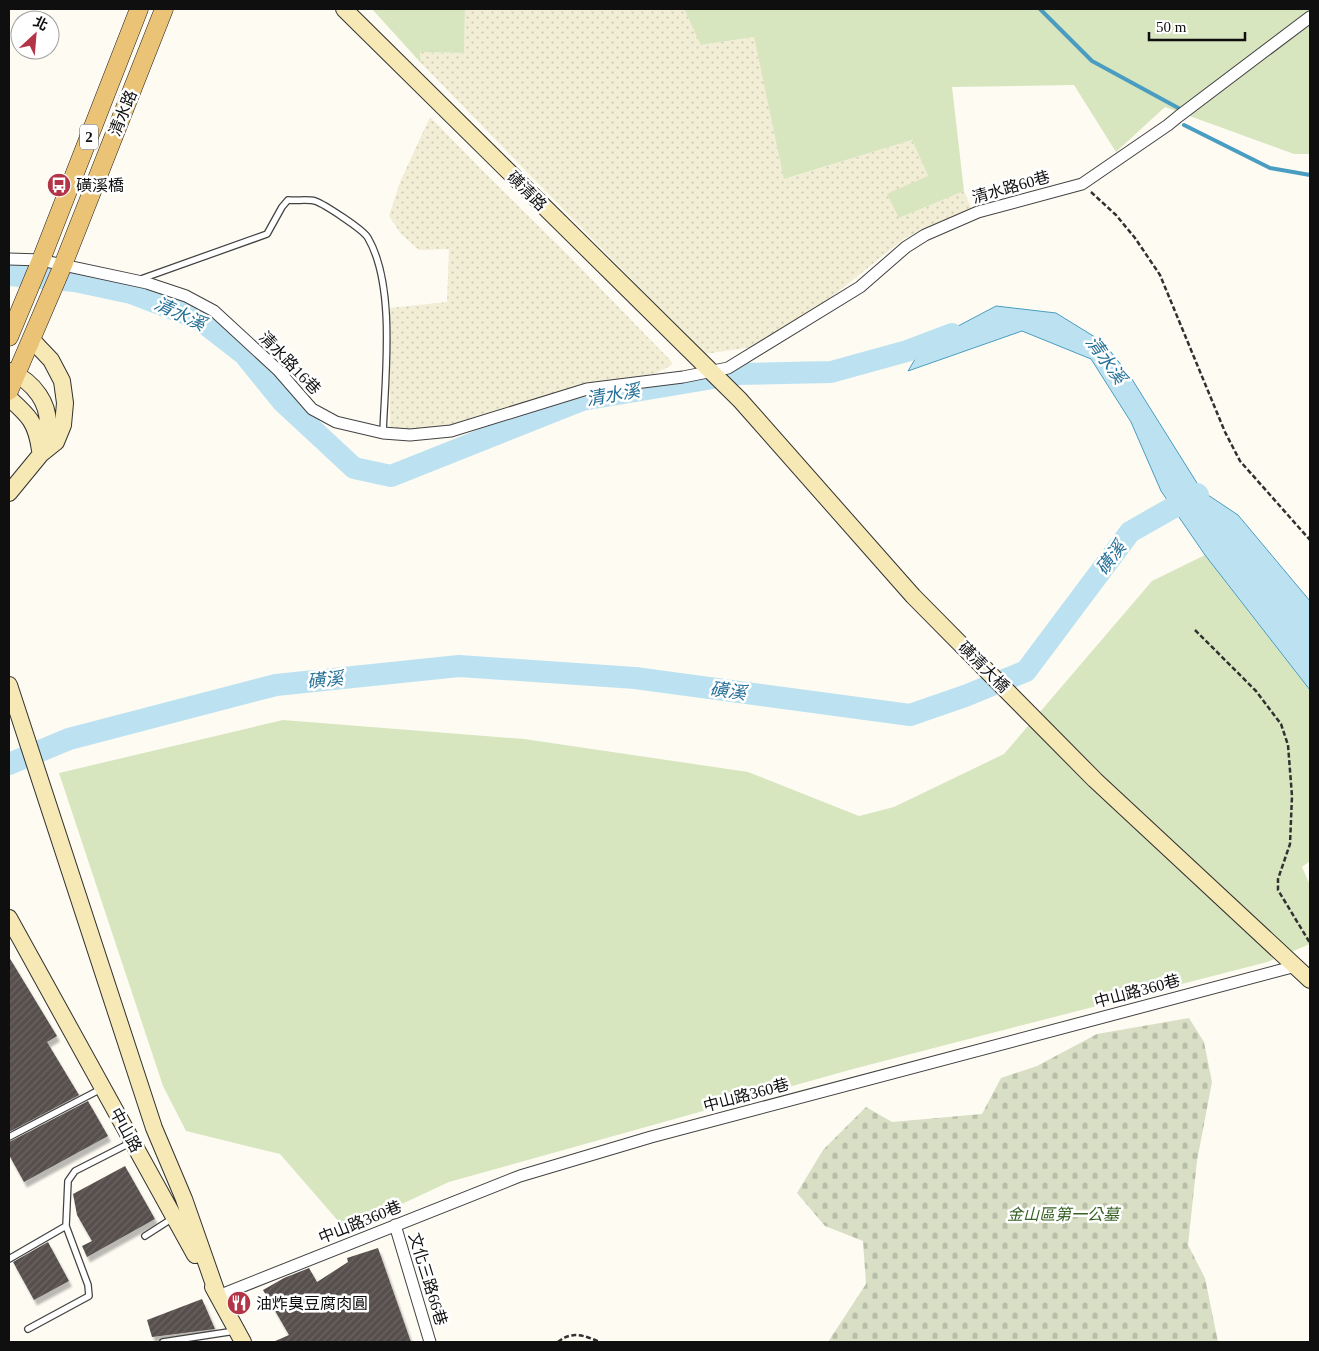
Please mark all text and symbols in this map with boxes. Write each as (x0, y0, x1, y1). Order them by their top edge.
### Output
north arrow (10, 10, 60, 60)
scale bar (1149, 10, 1245, 42)
text: 北 (31, 14, 50, 34)
text: 50 m (1156, 19, 1187, 35)
street label: 清水路 (106, 88, 140, 138)
road number: 2 (80, 124, 98, 150)
street label: 磺清路 (504, 168, 550, 214)
street label: 清水路60巷 (970, 168, 1052, 206)
bus stop icon: 磺溪橋 (46, 172, 72, 198)
place label: 磺溪橋 (76, 177, 124, 194)
water label: 清水溪 (151, 294, 211, 336)
street label: 清水路16巷 (256, 328, 324, 398)
water label: 清水溪 (1082, 332, 1132, 390)
water label: 清水溪 (585, 380, 644, 410)
water label: 磺溪 (1092, 535, 1132, 578)
street label: 磺清大橋 (955, 638, 1013, 696)
water label: 磺溪 (306, 668, 347, 692)
water label: 磺溪 (709, 679, 750, 704)
street label: 中山路360巷 (1092, 971, 1182, 1011)
street label: 中山路360巷 (701, 1075, 791, 1115)
street label: 中山路 (107, 1105, 145, 1155)
street label: 中山路360巷 (316, 1198, 404, 1246)
park label: 金山區第一公墓 (1007, 1206, 1122, 1223)
street label: 文化三路66巷 (406, 1231, 450, 1327)
restaurant icon: 油炸臭豆腐肉圓 (226, 1290, 252, 1316)
place label: 油炸臭豆腐肉圓 (256, 1295, 368, 1312)

